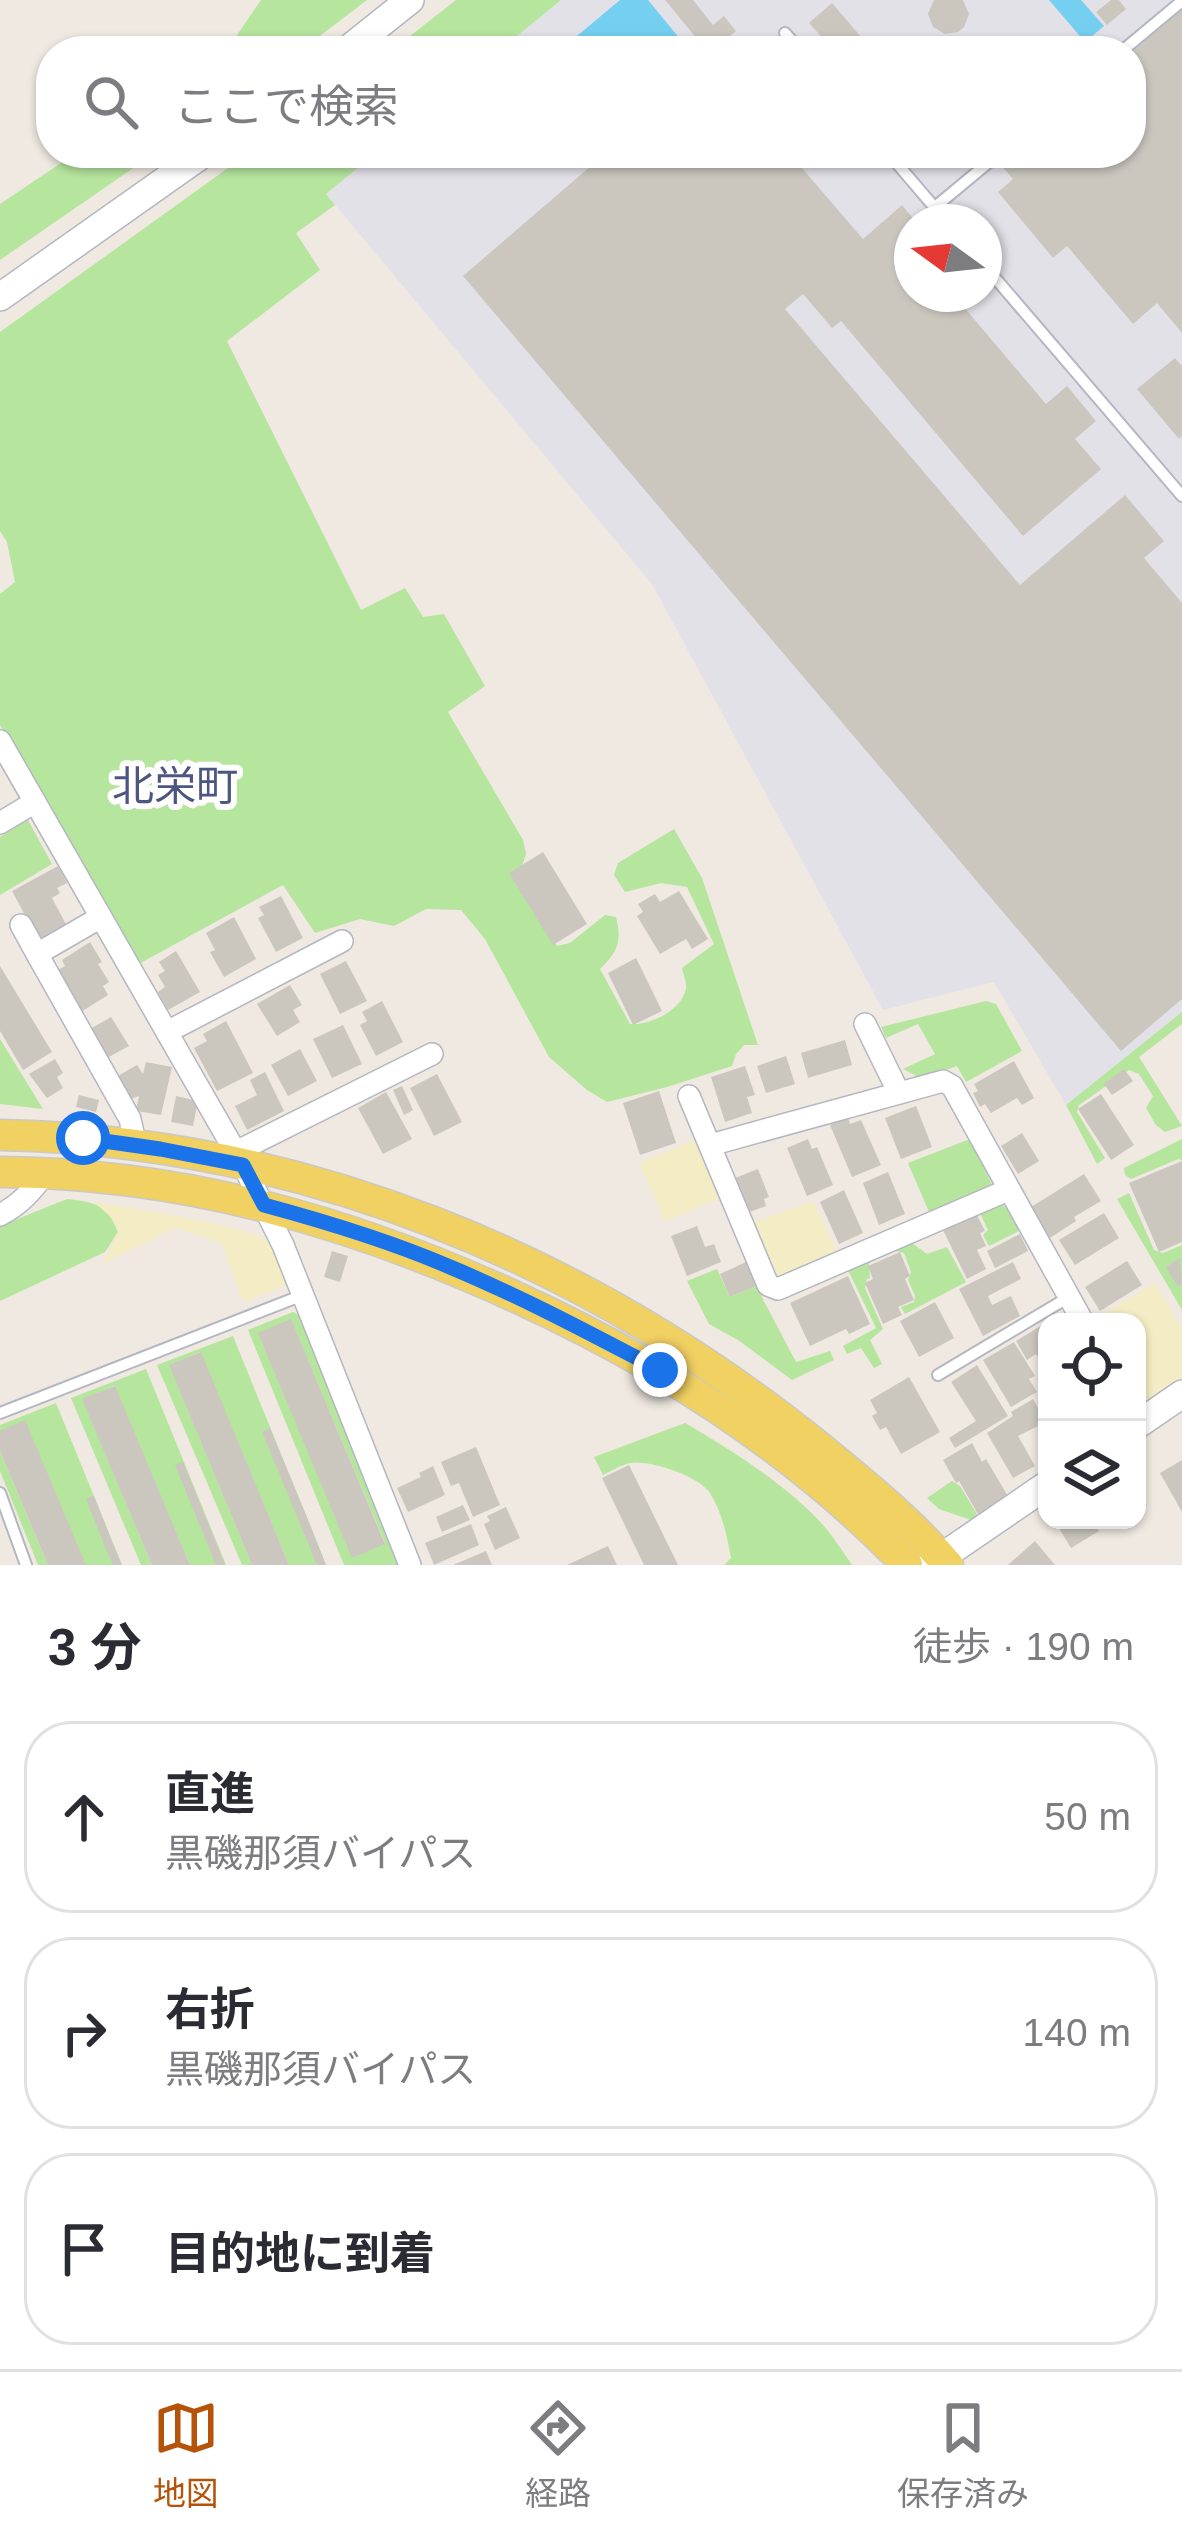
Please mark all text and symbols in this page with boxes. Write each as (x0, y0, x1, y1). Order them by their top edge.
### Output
search box (36, 36, 1146, 168)
icon: search (78, 69, 144, 135)
text: ここで検索 (174, 81, 399, 132)
north arrow (894, 204, 1002, 312)
district label: 北栄町 (112, 763, 238, 810)
route start (56, 1111, 110, 1165)
map controls (1038, 1313, 1146, 1529)
button: locate (1038, 1313, 1146, 1421)
route end (633, 1343, 687, 1397)
button: layers (1038, 1421, 1146, 1529)
text: 3 分 (48, 1619, 142, 1676)
text: 徒歩 · 190 m (913, 1625, 1134, 1668)
text: 直進 (165, 1768, 255, 1819)
icon: ahead (51, 1784, 117, 1850)
text: 50 m (1044, 1795, 1131, 1838)
text: 黒磯那須バイパス (165, 1832, 476, 1875)
text: 右折 (165, 1984, 255, 2035)
icon: right (51, 2000, 117, 2066)
text: 140 m (1023, 2011, 1131, 2054)
text: 黒磯那須バイパス (165, 2048, 476, 2091)
icon: arrive (51, 2216, 117, 2282)
text: 目的地に到着 (165, 2228, 435, 2279)
tab: 地図 (153, 2395, 219, 2515)
tab: 経路 (525, 2395, 591, 2515)
tab: 保存済み (897, 2395, 1029, 2515)

